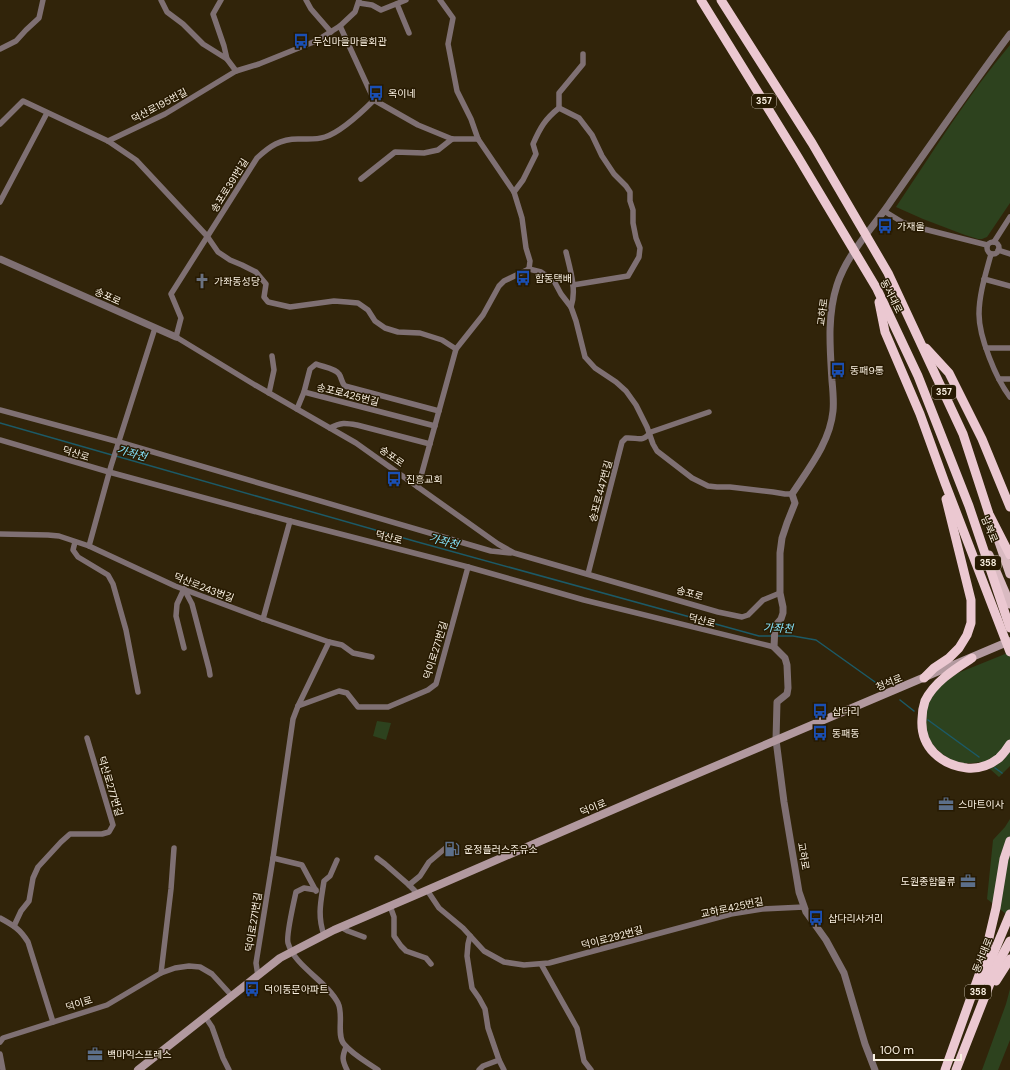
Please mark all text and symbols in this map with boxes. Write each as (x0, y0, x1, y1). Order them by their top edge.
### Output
bus stop icon: 두신마을마을회관 (292, 32, 310, 50)
place label: 두신마을마을회관 (313, 35, 387, 48)
bus stop icon: 옥이네 (367, 84, 385, 102)
street label: 덕산로195번길 (129, 85, 189, 126)
place label: 옥이네 (388, 87, 416, 100)
road number: 357 (752, 94, 776, 108)
street label: 송포로391번길 (208, 156, 251, 215)
bus stop icon: 가재울 (876, 217, 894, 235)
place label: 가재울 (897, 220, 925, 233)
bus stop icon: 합동택배 (514, 269, 532, 287)
church icon: 가좌동성당 (193, 272, 211, 290)
place label: 합동택배 (535, 272, 572, 285)
place label: 가좌동성당 (214, 275, 260, 288)
street label: 동서대로 (877, 277, 906, 316)
street label: 송포로 (93, 285, 123, 308)
street label: 교하로 (814, 298, 831, 327)
bus stop icon: 동패9통 (829, 361, 847, 379)
place label: 동패9통 (850, 364, 884, 377)
street label: 송포로425번길 (315, 380, 380, 409)
road number: 357 (932, 385, 956, 399)
water label: 가좌천 (115, 442, 150, 464)
street label: 덕산로 (61, 443, 91, 464)
street label: 송포로 (377, 443, 407, 470)
street label: 송포로447번길 (586, 459, 615, 523)
bus stop icon: 진흥교회 (385, 470, 403, 488)
place label: 진흥교회 (406, 473, 443, 486)
street label: 남북로 (978, 514, 1001, 544)
street label: 덕산로 (374, 528, 404, 547)
water label: 가좌천 (428, 530, 462, 552)
road number: 358 (975, 556, 1001, 570)
street label: 덕산로243번길 (172, 570, 236, 605)
street label: 송포로 (675, 583, 705, 604)
street label: 덕산로 (687, 611, 717, 630)
street label: 덕이로271번길 (420, 620, 450, 681)
water label: 가좌천 (763, 620, 795, 636)
street label: 청석로 (874, 671, 904, 694)
bus stop icon: 삽다리 (811, 702, 829, 720)
place label: 삽다리 (832, 705, 860, 718)
bus stop icon: 동패동 (811, 724, 829, 742)
place label: 동패동 (832, 727, 860, 740)
street label: 덕산로277번길 (95, 754, 126, 818)
office icon: 스마트이사 (937, 795, 955, 813)
street label: 덕이로 (578, 796, 608, 819)
place label: 스마트이사 (958, 798, 1005, 811)
fuel station icon: 운정플러스주유소 (443, 840, 461, 858)
street label: 교하로 (795, 841, 812, 871)
place label: 운정플러스주유소 (464, 843, 538, 856)
office icon: 도원종합물류 (959, 872, 977, 890)
place label: 도원종합물류 (901, 875, 956, 888)
street label: 덕이로271번길 (242, 891, 265, 953)
street label: 교하로425번길 (699, 894, 765, 920)
bus stop icon: 삽다리사거리 (807, 909, 825, 927)
place label: 삽다리사거리 (828, 912, 883, 925)
street label: 덕이로292번길 (580, 923, 644, 952)
street label: 동서대로 (970, 936, 995, 975)
bus stop icon: 덕이동문아파트 (243, 980, 261, 998)
place label: 덕이동문아파트 (264, 983, 328, 996)
road number: 358 (965, 985, 991, 999)
street label: 덕이로 (64, 993, 94, 1014)
scale bar (874, 1036, 961, 1062)
text: 100 m (880, 1042, 914, 1058)
office icon: 백마익스프레스 (86, 1045, 104, 1063)
place label: 백마익스프레스 (107, 1048, 171, 1061)

